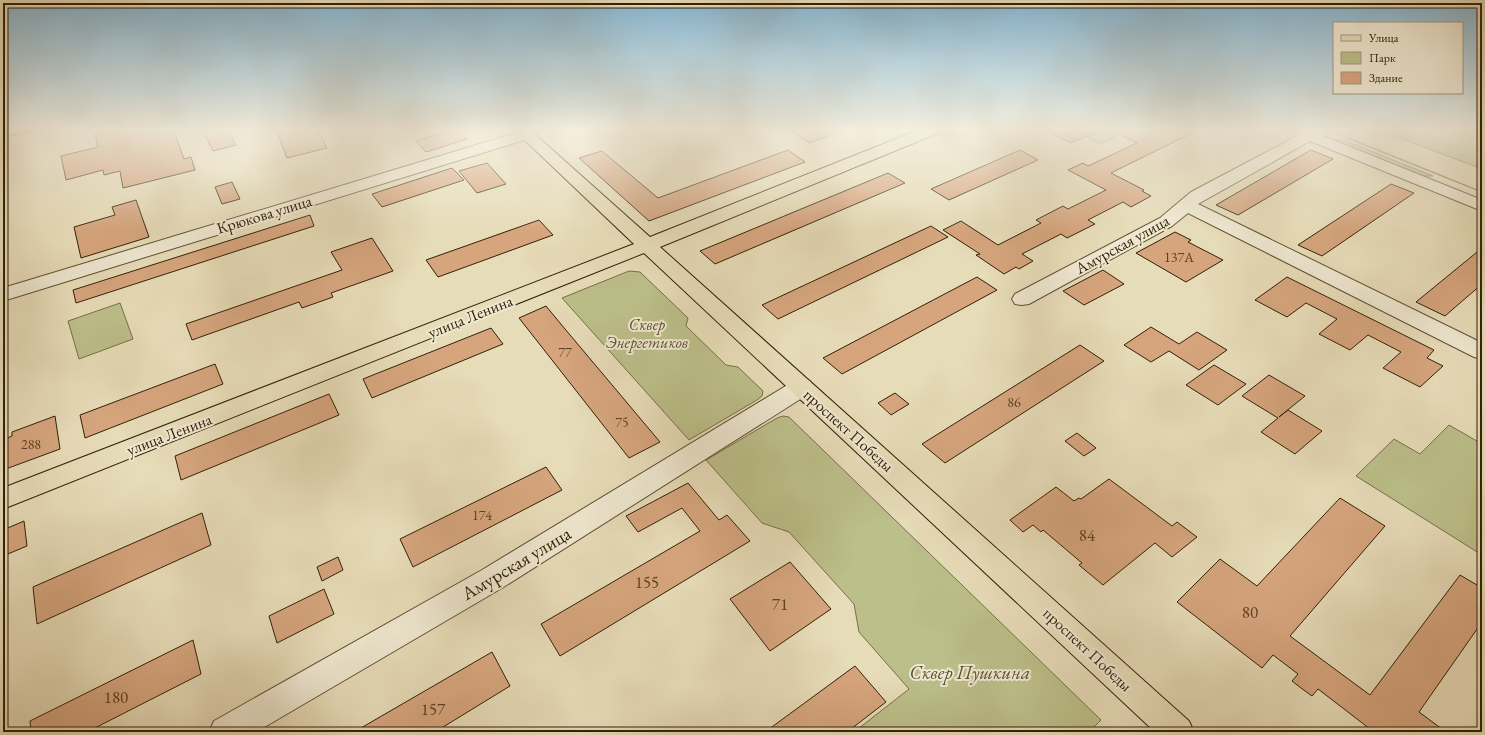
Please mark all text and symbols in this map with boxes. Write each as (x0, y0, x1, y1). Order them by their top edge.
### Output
legend (1333, 22, 1463, 94)
text: Улица (1368, 30, 1399, 46)
text: Парк (1369, 50, 1396, 66)
text: Здание (1369, 70, 1403, 86)
street label: Крюкова улица (214, 190, 315, 239)
street label: Амурская улица (1071, 210, 1173, 279)
house number: 137А (1164, 248, 1194, 266)
street label: улица Ленина (425, 290, 516, 343)
park label: Сквер Энергетиков (606, 314, 688, 353)
house number: 77 (558, 343, 572, 361)
street label: проспект Победы (799, 384, 898, 477)
house number: 86 (1007, 393, 1021, 411)
street label: улица Ленина (124, 408, 215, 460)
house number: 75 (615, 413, 629, 431)
house number: 288 (21, 435, 41, 453)
house number: 174 (472, 506, 492, 524)
street label: Амурская улица (456, 521, 576, 607)
house number: 84 (1079, 524, 1096, 546)
house number: 155 (635, 571, 659, 593)
house number: 71 (772, 593, 788, 615)
house number: 80 (1242, 601, 1258, 623)
street label: проспект Победы (1039, 603, 1137, 696)
park label: Сквер Пушкина (910, 660, 1030, 685)
house number: 180 (104, 686, 128, 708)
house number: 157 (421, 698, 446, 720)

